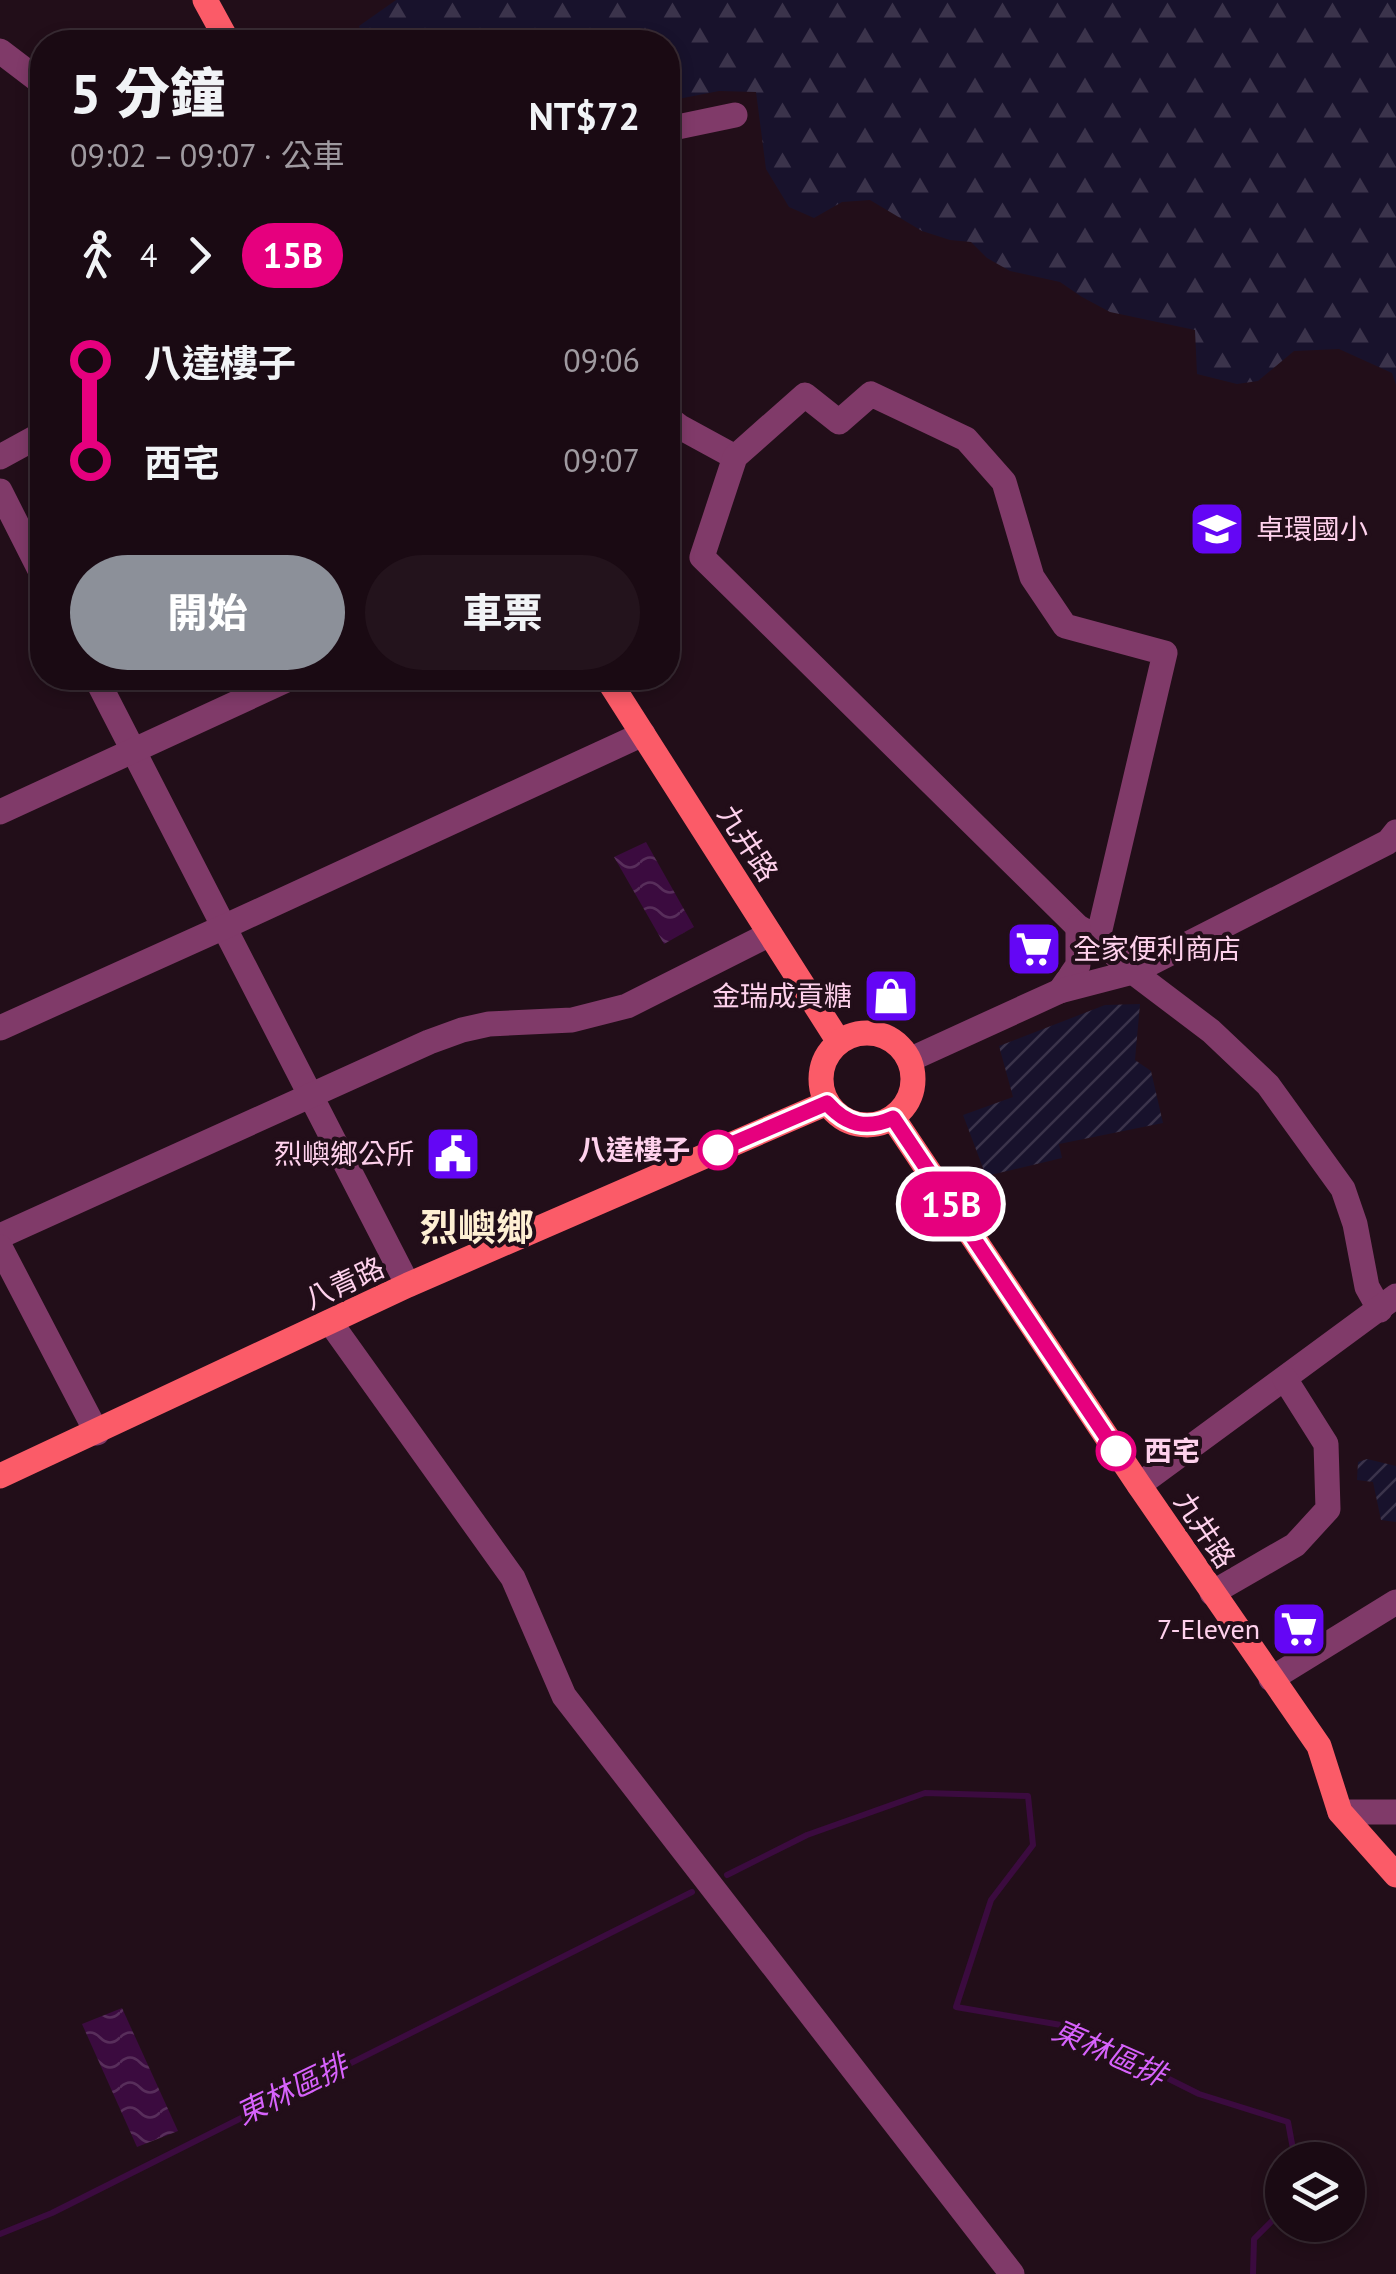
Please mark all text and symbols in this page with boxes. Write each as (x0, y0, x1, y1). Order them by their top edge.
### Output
text: 5 分鐘 (70, 57, 225, 128)
text: NT$72 (529, 91, 640, 140)
text: 09:02 – 09:07 · 公車 (70, 134, 345, 176)
icon: walk (70, 228, 125, 283)
icon: forward (172, 228, 227, 283)
text: 15B (262, 232, 323, 278)
text: 4 (140, 234, 157, 276)
text: 八達樓子 (144, 338, 296, 387)
text: 09:06 (563, 339, 640, 381)
text: 西宅 (144, 438, 220, 487)
text: 09:07 (563, 439, 640, 481)
school or university icon: 卓環國小 (1187, 499, 1247, 559)
place label: 卓環國小 (1256, 510, 1368, 547)
button: 開始 (70, 555, 345, 670)
button: 車票 (365, 555, 640, 670)
street label: 九井路 (710, 797, 787, 888)
supermarket icon: 全家便利商店 (1004, 919, 1064, 979)
place label: 全家便利商店 (1073, 930, 1241, 967)
shop icon: 金瑞成貢糖 (861, 966, 921, 1026)
place label: 金瑞成貢糖 (712, 977, 852, 1014)
public building icon: 烈嶼鄉公所 (423, 1124, 483, 1184)
place label: 八達樓子 (578, 1131, 690, 1168)
marker: 八達樓子 (699, 1131, 737, 1169)
place label: 烈嶼鄉公所 (274, 1135, 414, 1172)
line badge: 15B (894, 1172, 1008, 1236)
text: 15B (921, 1181, 981, 1227)
district label: 烈嶼鄉 (420, 1202, 534, 1251)
street label: 八青路 (298, 1248, 390, 1317)
marker: 西宅 (1097, 1432, 1135, 1470)
place label: 西宅 (1144, 1432, 1200, 1469)
street label: 九井路 (1167, 1485, 1244, 1575)
supermarket icon: 7-Eleven (1269, 1599, 1329, 1659)
place label: 7-Eleven (1157, 1610, 1260, 1647)
water label: 東林區排 (1047, 2009, 1176, 2095)
water label: 東林區排 (229, 2043, 357, 2132)
map controls (1265, 2142, 1365, 2242)
button: layers (1265, 2142, 1365, 2242)

